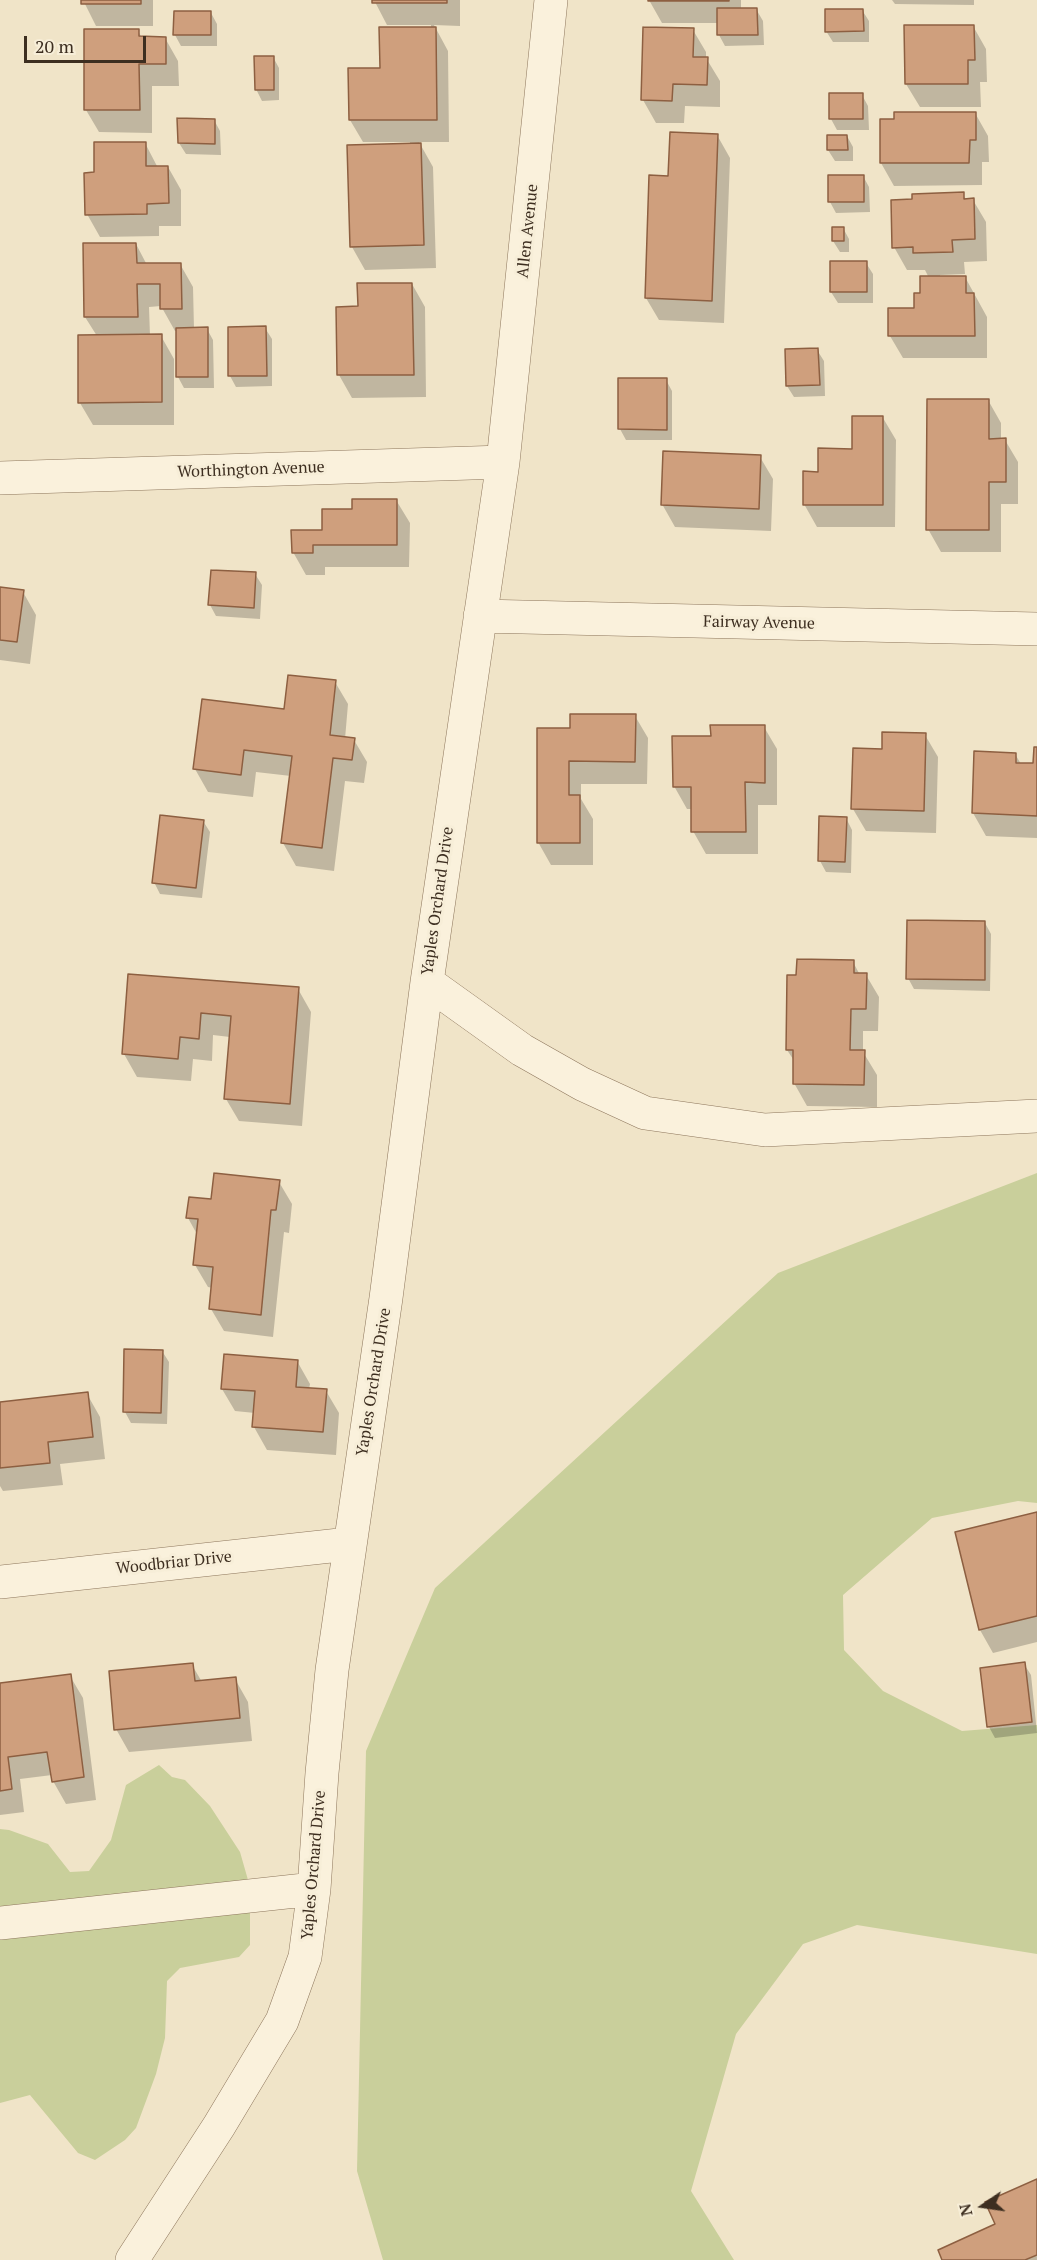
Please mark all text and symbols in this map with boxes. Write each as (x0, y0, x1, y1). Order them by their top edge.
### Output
scale bar (27, 24, 148, 62)
text: 20 m (35, 34, 74, 58)
street label: Allen Avenue (514, 183, 542, 279)
street label: Worthington Avenue (177, 458, 325, 482)
street label: Fairway Avenue (703, 612, 815, 634)
street label: Yaples Orchard Drive (418, 825, 458, 977)
street label: Yaples Orchard Drive (353, 1307, 395, 1457)
street label: Woodbriar Drive (115, 1547, 233, 1579)
street label: Yaples Orchard Drive (298, 1790, 330, 1940)
north arrow (953, 2176, 1013, 2236)
text: N (953, 2202, 978, 2218)

